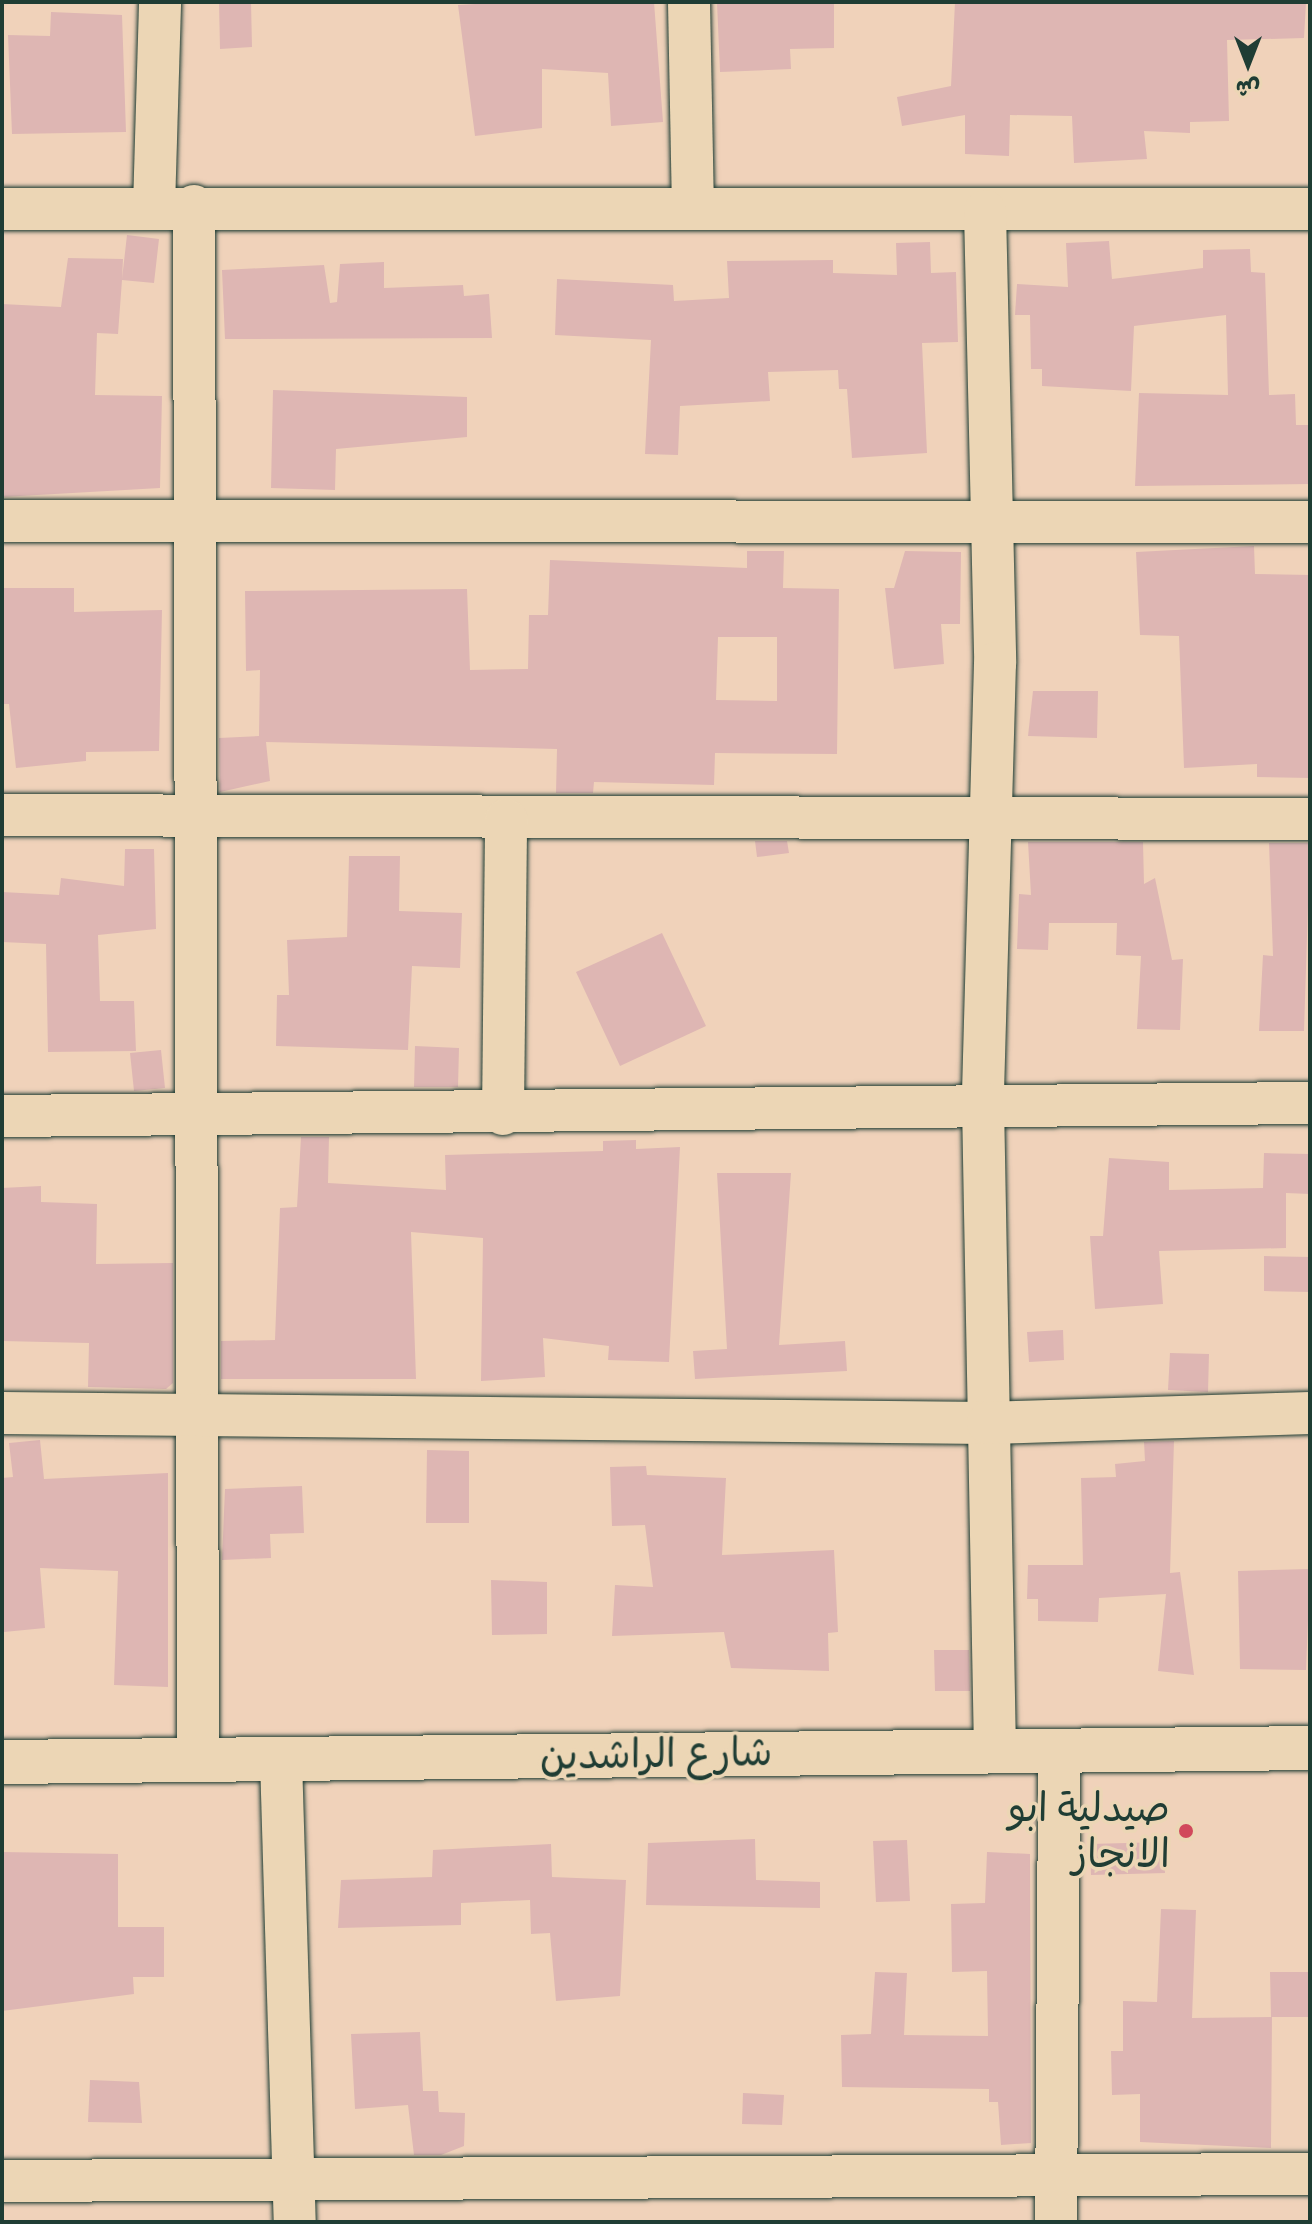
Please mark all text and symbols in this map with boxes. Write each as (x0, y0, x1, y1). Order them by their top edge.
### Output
north arrow (1208, 24, 1288, 104)
text: ش (1236, 74, 1260, 102)
street label: شارع الراشدين (539, 1728, 773, 1780)
place label: صيدلية ابو الانجاز (1008, 1784, 1170, 1878)
marker: صيدلية ابو الانجاز (1177, 1822, 1195, 1840)

